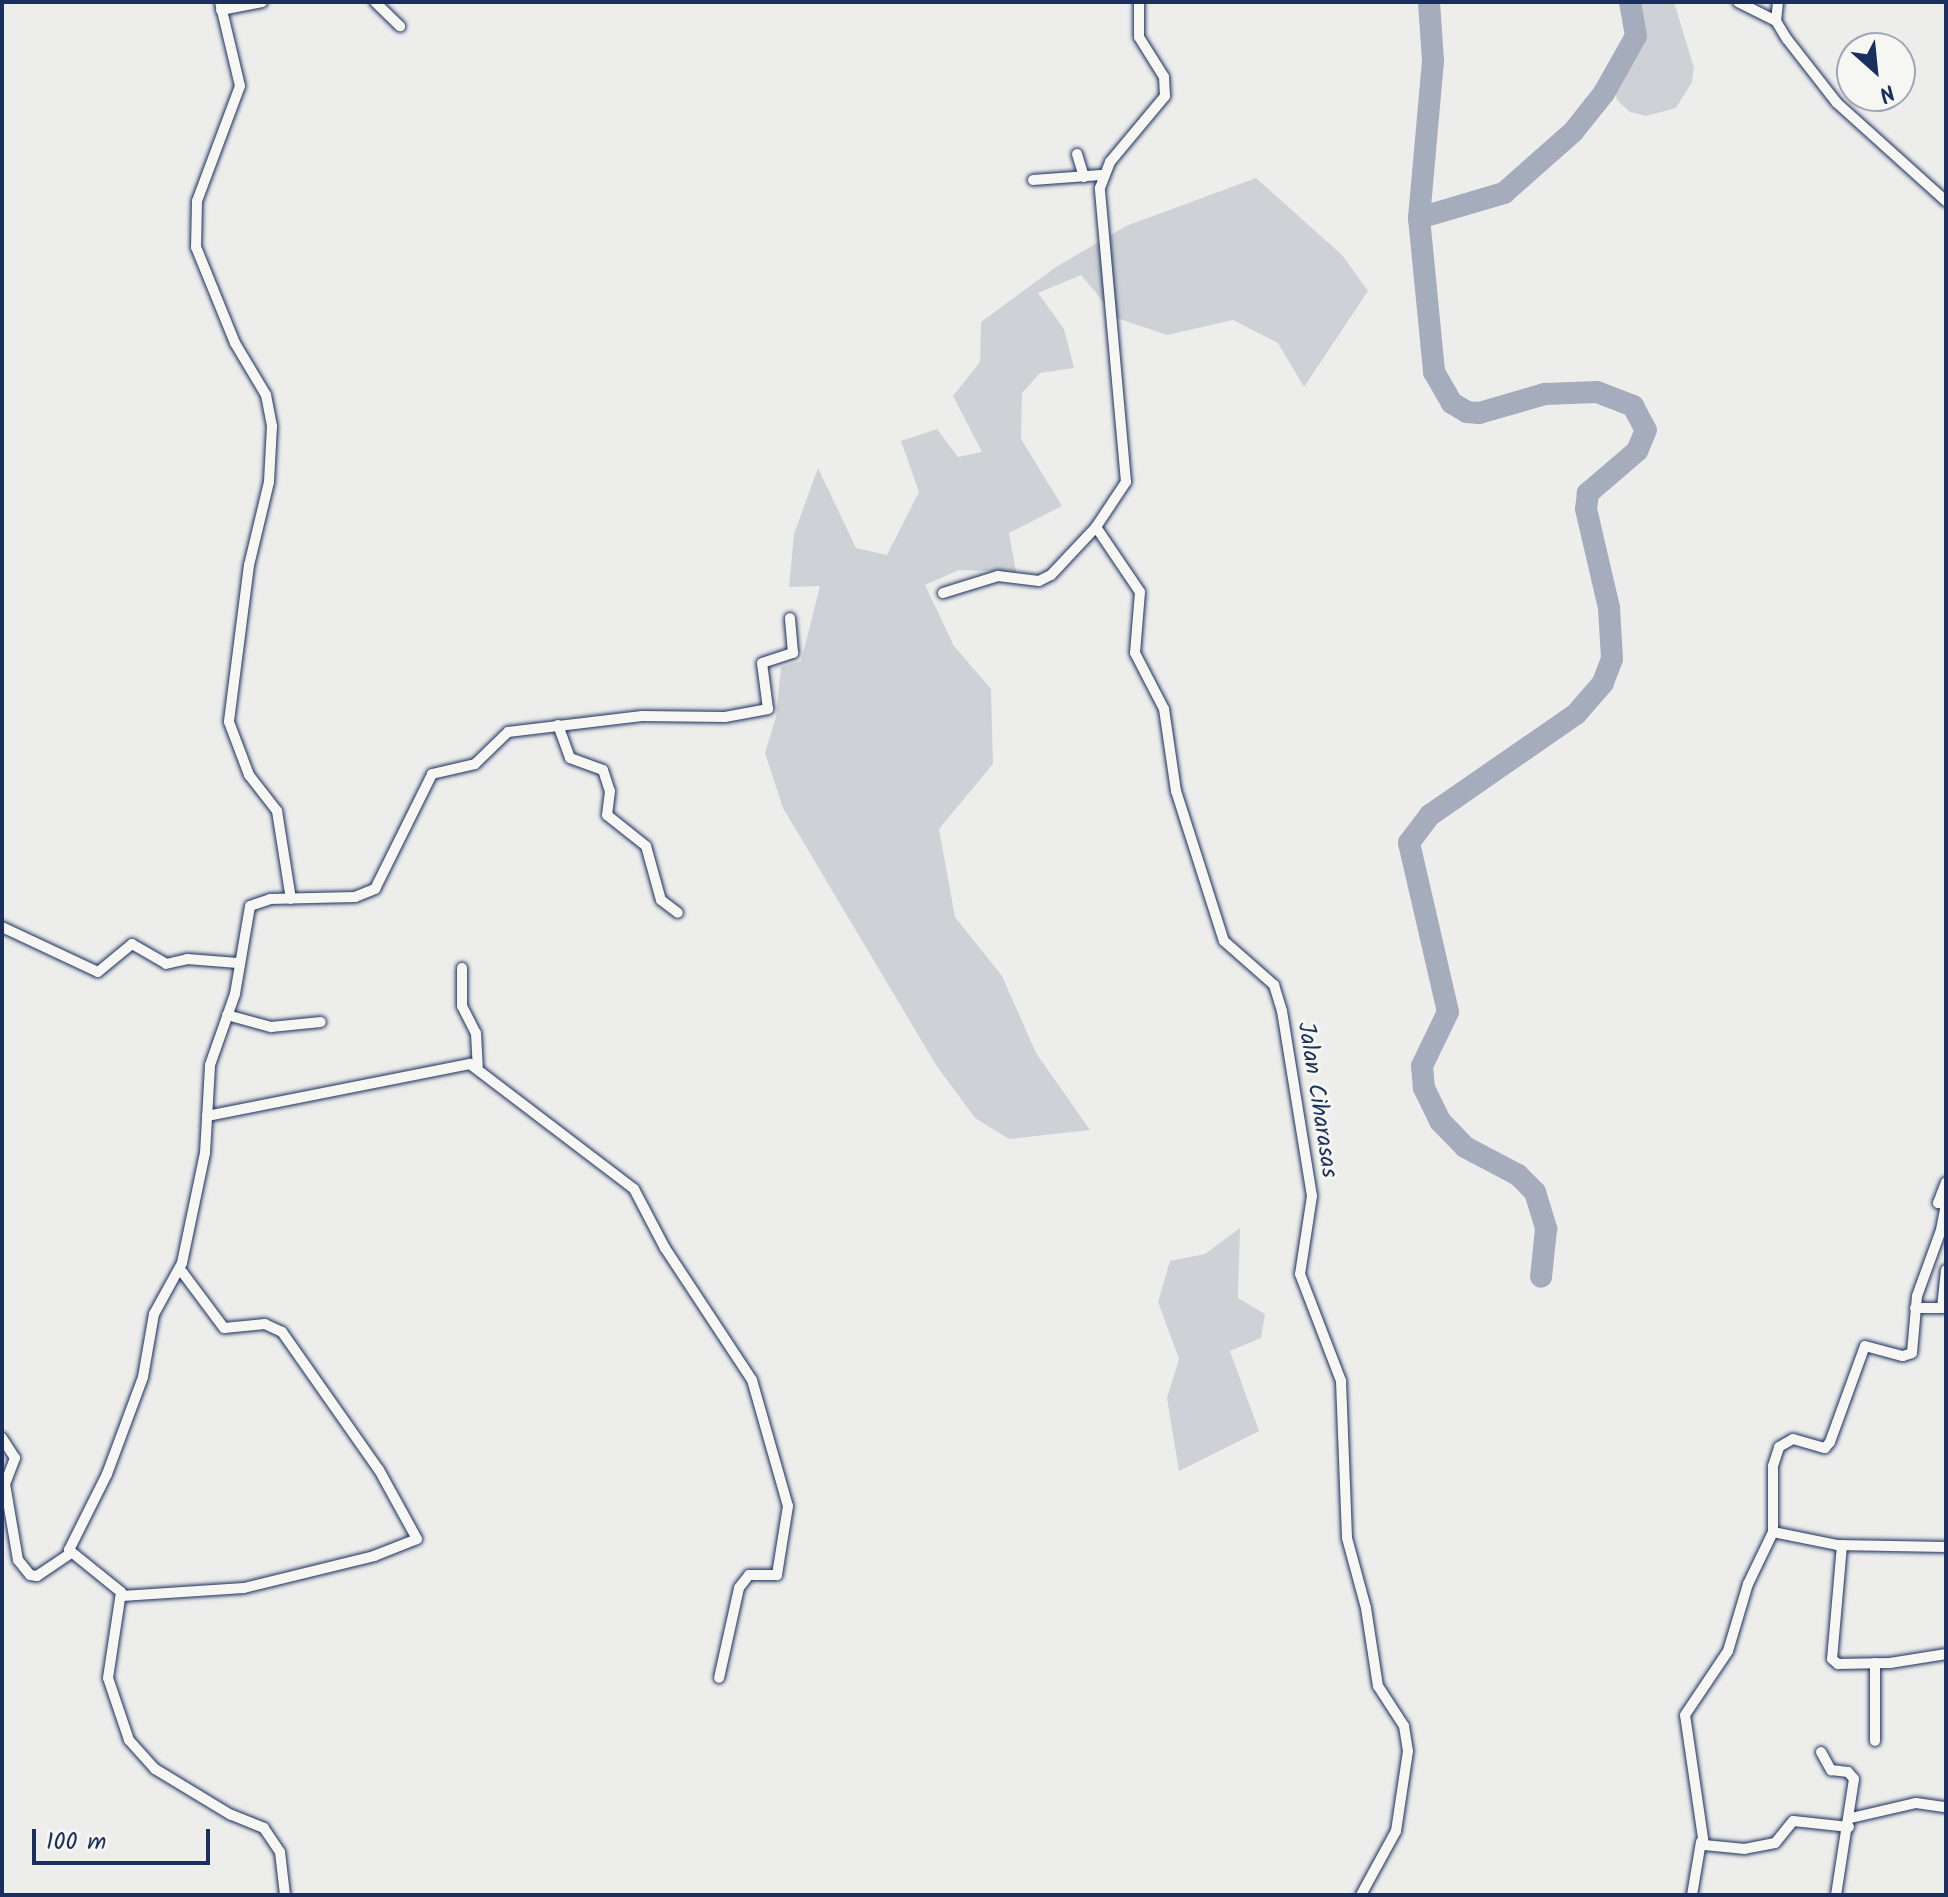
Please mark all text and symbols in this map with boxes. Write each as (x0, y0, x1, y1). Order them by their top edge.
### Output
north arrow (1836, 32, 1916, 112)
text: N (1872, 73, 1900, 111)
street label: Jalan Ciharasas (1290, 1020, 1344, 1180)
scale bar (36, 1813, 214, 1863)
text: 100 m (46, 1823, 106, 1862)

